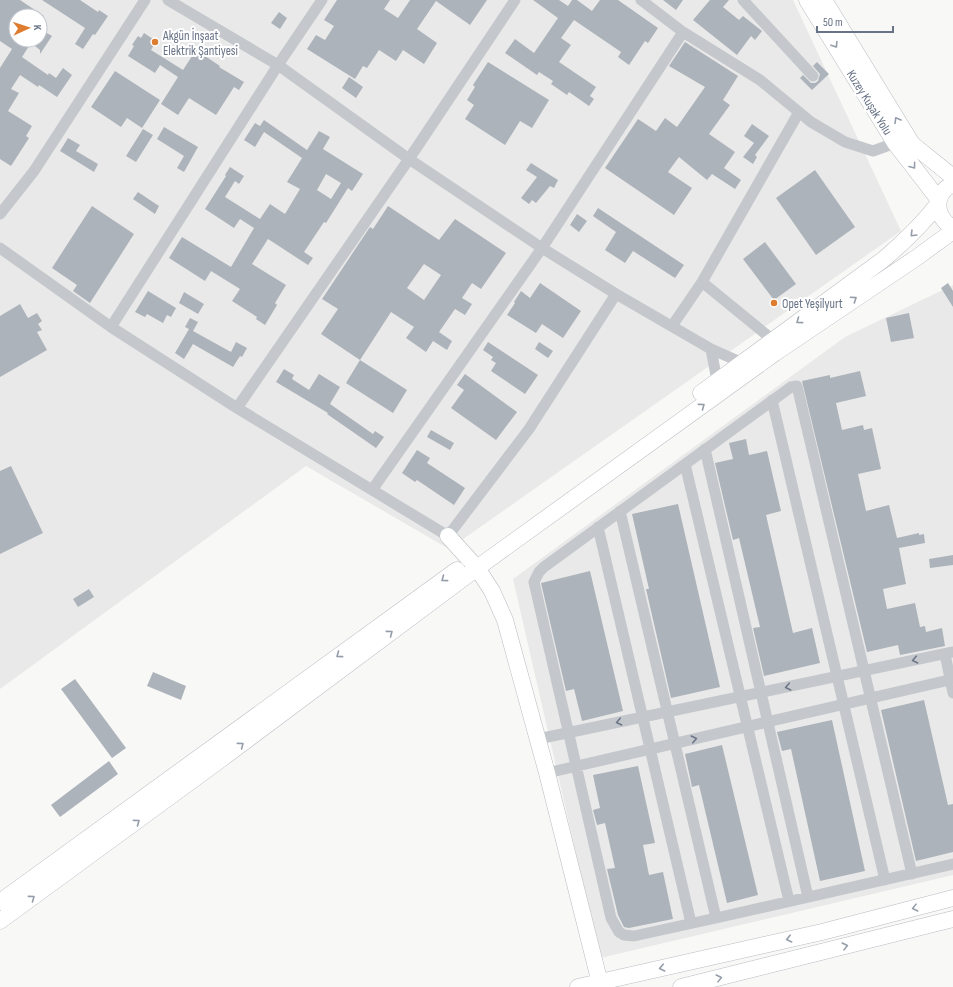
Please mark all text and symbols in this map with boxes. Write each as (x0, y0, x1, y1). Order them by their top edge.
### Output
north arrow (8, 8, 48, 48)
scale bar (817, 8, 893, 34)
text: 50 m (823, 15, 843, 30)
text: K (31, 24, 44, 31)
place label: Akgün İnşaat Elektrik Şantiyesi (162, 27, 238, 59)
marker: Akgün İnşaat Elektrik Şantiyesi (150, 37, 160, 47)
one-way arrow (830, 41, 837, 48)
street label: Kuzey Kuşak Yolu (843, 67, 895, 138)
one-way arrow (895, 117, 902, 124)
one-way arrow (908, 161, 915, 168)
one-way arrow (910, 229, 918, 237)
place label: Opet Yeşilyurt (782, 296, 843, 312)
one-way arrow (850, 296, 857, 304)
marker: Opet Yeşilyurt (769, 298, 779, 308)
one-way arrow (796, 316, 803, 323)
one-way arrow (697, 404, 704, 411)
one-way arrow (442, 574, 449, 581)
one-way arrow (386, 631, 393, 638)
one-way arrow (336, 650, 343, 658)
one-way arrow (912, 656, 918, 664)
one-way arrow (784, 682, 791, 690)
one-way arrow (616, 717, 622, 726)
one-way arrow (691, 735, 697, 743)
one-way arrow (237, 742, 244, 749)
one-way arrow (132, 819, 139, 826)
one-way arrow (27, 896, 34, 903)
one-way arrow (912, 903, 918, 911)
one-way arrow (786, 935, 792, 943)
one-way arrow (841, 942, 848, 951)
one-way arrow (659, 963, 666, 971)
one-way arrow (716, 974, 722, 982)

